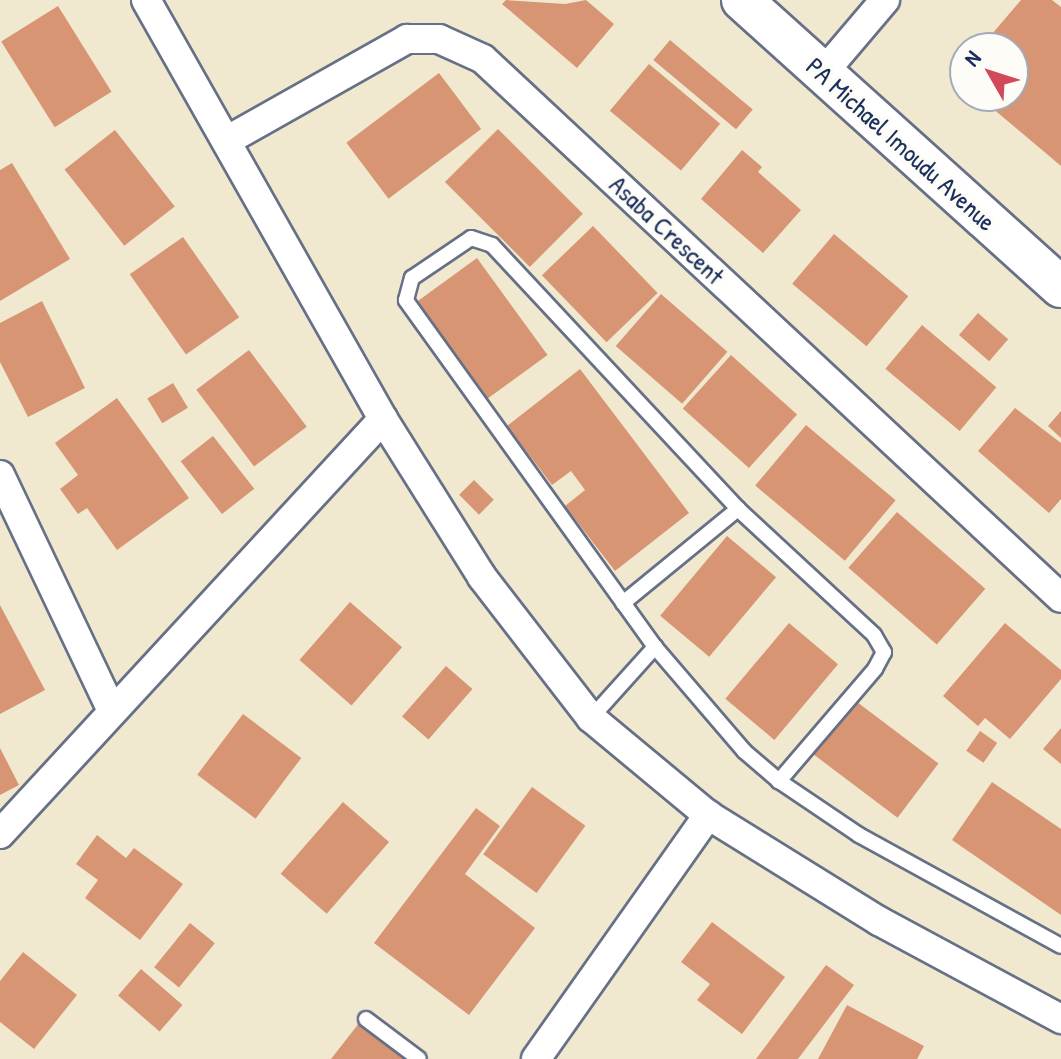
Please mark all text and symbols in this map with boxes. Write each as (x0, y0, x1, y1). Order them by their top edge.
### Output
north arrow (949, 32, 1029, 112)
text: N (957, 44, 987, 72)
street label: PA Michael Imoudu Avenue (800, 51, 1002, 237)
street label: Asaba Crescent (603, 169, 731, 291)

